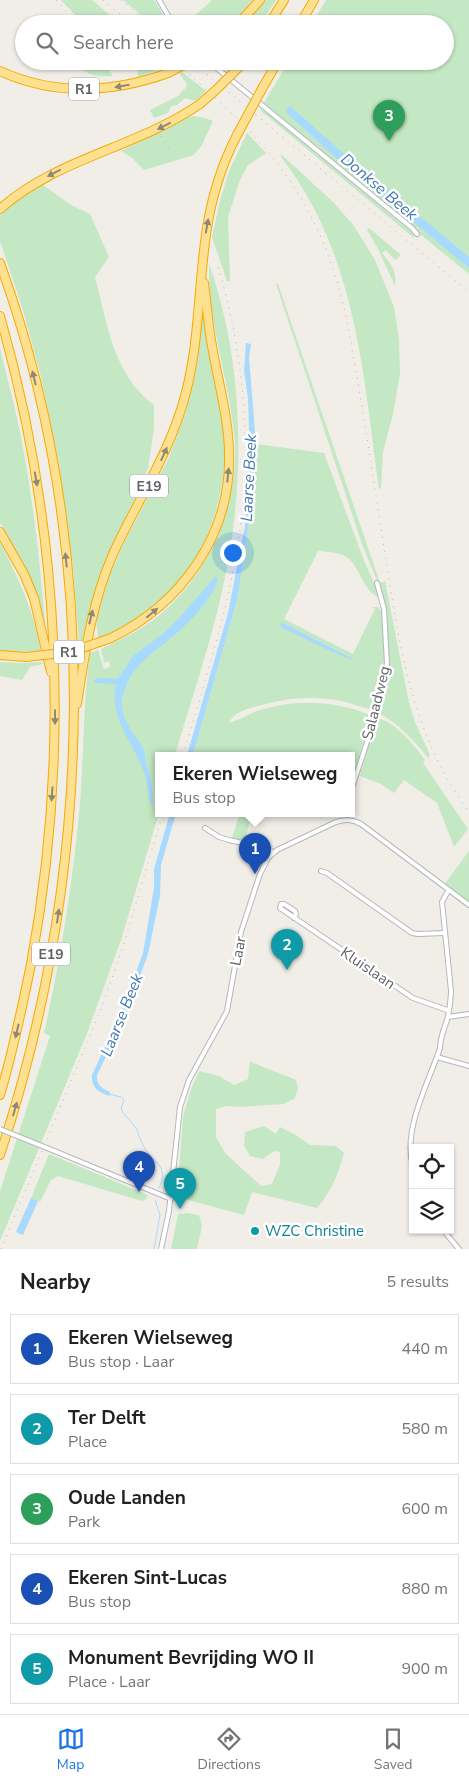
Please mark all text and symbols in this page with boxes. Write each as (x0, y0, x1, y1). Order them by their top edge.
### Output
search box (15, 15, 454, 70)
icon: search (33, 29, 61, 57)
text: Search here (73, 30, 174, 56)
road number: R1 (69, 78, 99, 100)
one-way arrow (113, 83, 129, 91)
pin: 3 (373, 100, 405, 141)
one-way arrow (157, 121, 171, 130)
water label: Donkse Beek (336, 148, 423, 226)
one-way arrow (47, 169, 61, 177)
one-way arrow (204, 218, 212, 234)
one-way arrow (30, 371, 38, 386)
water label: Laarse Beek (236, 433, 262, 522)
one-way arrow (161, 447, 169, 461)
one-way arrow (224, 466, 232, 482)
one-way arrow (32, 471, 40, 487)
road number: E19 (130, 474, 168, 498)
your location (220, 540, 246, 566)
one-way arrow (62, 551, 70, 567)
one-way arrow (145, 608, 158, 619)
one-way arrow (87, 610, 95, 625)
road number: R1 (54, 640, 84, 664)
street label: Salaadweg (357, 664, 395, 742)
one-way arrow (51, 709, 59, 725)
popup (155, 752, 355, 817)
text: Ekeren Wielseweg (173, 761, 337, 787)
one-way arrow (48, 786, 56, 802)
text: Bus stop (173, 787, 235, 809)
pin: 1 (239, 833, 271, 874)
one-way arrow (54, 908, 62, 924)
pin: 2 (271, 929, 303, 970)
street label: Laar (225, 934, 251, 967)
road number: E19 (32, 942, 70, 966)
street label: Kluislaan (337, 942, 399, 994)
water label: Laarse Beek (95, 969, 149, 1060)
one-way arrow (13, 1023, 21, 1038)
one-way arrow (11, 1101, 19, 1116)
map controls (409, 1144, 454, 1234)
button: locate (409, 1144, 454, 1189)
pin: 4 (123, 1151, 155, 1192)
pin: 5 (164, 1168, 196, 1209)
button: layers (409, 1189, 454, 1234)
place label: WZC Christine (265, 1221, 364, 1241)
marker: WZC Christine (249, 1225, 261, 1237)
text: Nearby (20, 1268, 90, 1296)
text: 5 results (387, 1271, 449, 1293)
text: Ekeren Wielseweg (68, 1325, 233, 1351)
text: 1 (32, 1338, 42, 1360)
text: 440 m (401, 1338, 448, 1360)
text: Bus stop · Laar (68, 1351, 174, 1373)
text: Ter Delft (68, 1405, 146, 1431)
text: 2 (32, 1418, 42, 1440)
text: 580 m (401, 1418, 448, 1440)
text: Place (68, 1431, 107, 1453)
text: Oude Landen (68, 1485, 186, 1511)
text: 3 (32, 1498, 42, 1520)
text: 600 m (401, 1498, 448, 1520)
text: Park (68, 1511, 100, 1533)
text: Ekeren Sint-Lucas (68, 1565, 227, 1591)
text: 4 (32, 1578, 42, 1600)
text: 880 m (401, 1578, 448, 1600)
text: Bus stop (68, 1591, 131, 1613)
text: Monument Bevrijding WO II (68, 1645, 314, 1671)
text: 5 (32, 1658, 42, 1680)
text: 900 m (401, 1658, 448, 1680)
text: Place · Laar (68, 1671, 150, 1693)
tab: Map (57, 1725, 85, 1774)
tab: Directions (198, 1725, 261, 1774)
tab: Saved (374, 1725, 412, 1774)

